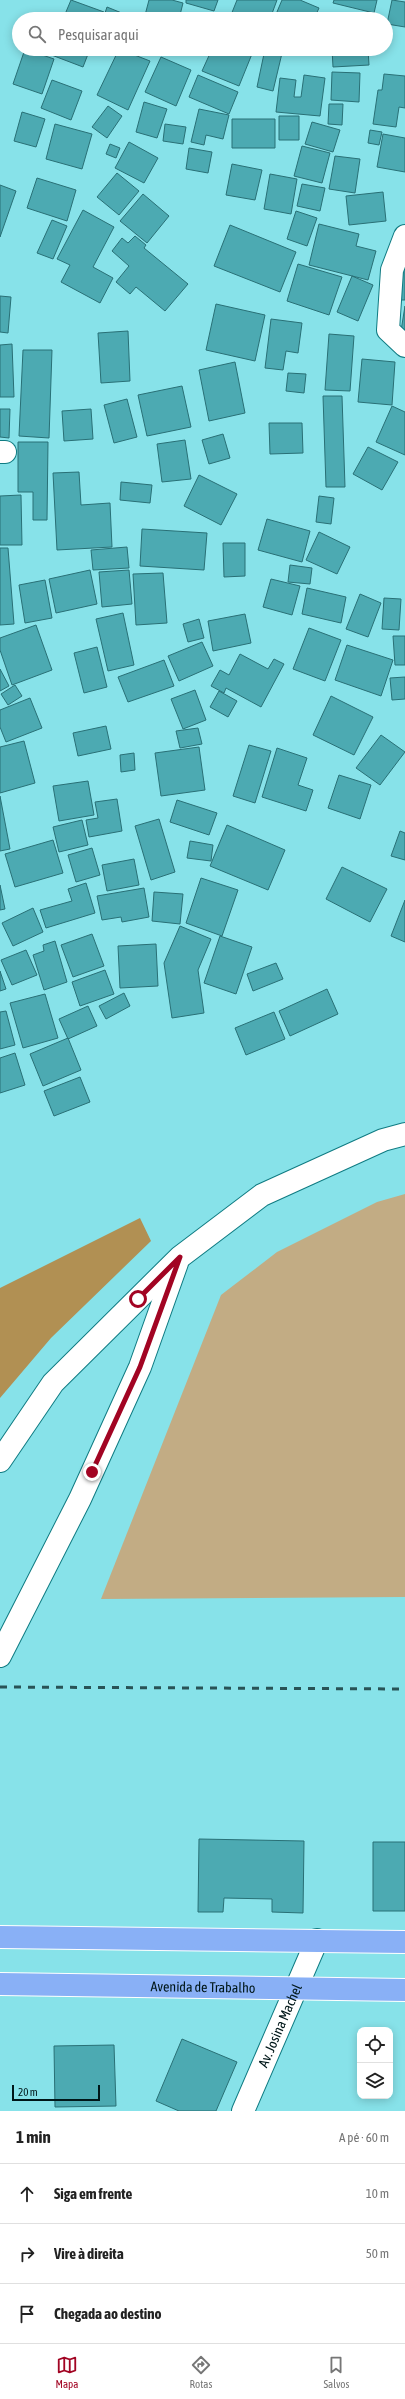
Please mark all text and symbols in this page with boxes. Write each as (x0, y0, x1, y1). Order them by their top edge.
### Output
search box (12, 12, 393, 56)
icon: search (26, 23, 48, 45)
text: Pesquisar aqui (58, 26, 139, 43)
route start (129, 1290, 147, 1308)
route end (83, 1463, 101, 1481)
street label: Avenida de Trabalho (150, 1978, 256, 1996)
street label: Av. Josina Machel (255, 1981, 305, 2070)
map controls (357, 2027, 393, 2099)
button: locate (357, 2027, 393, 2063)
button: layers (357, 2063, 393, 2099)
scale bar (12, 2083, 100, 2102)
text: 20 m (18, 2086, 38, 2098)
text: 1 min (16, 2127, 51, 2147)
text: A pé · 60 m (339, 2130, 389, 2145)
icon: ahead (16, 2183, 38, 2205)
text: Siga em frente (54, 2185, 132, 2202)
text: 10 m (366, 2186, 389, 2201)
icon: right (16, 2243, 38, 2265)
text: Vire à direita (54, 2245, 124, 2262)
text: 50 m (366, 2246, 389, 2261)
icon: arrive (16, 2303, 38, 2325)
text: Chegada ao destino (54, 2305, 162, 2322)
tab: Mapa (56, 2354, 78, 2390)
tab: Rotas (189, 2354, 212, 2390)
tab: Salvos (323, 2354, 349, 2390)

